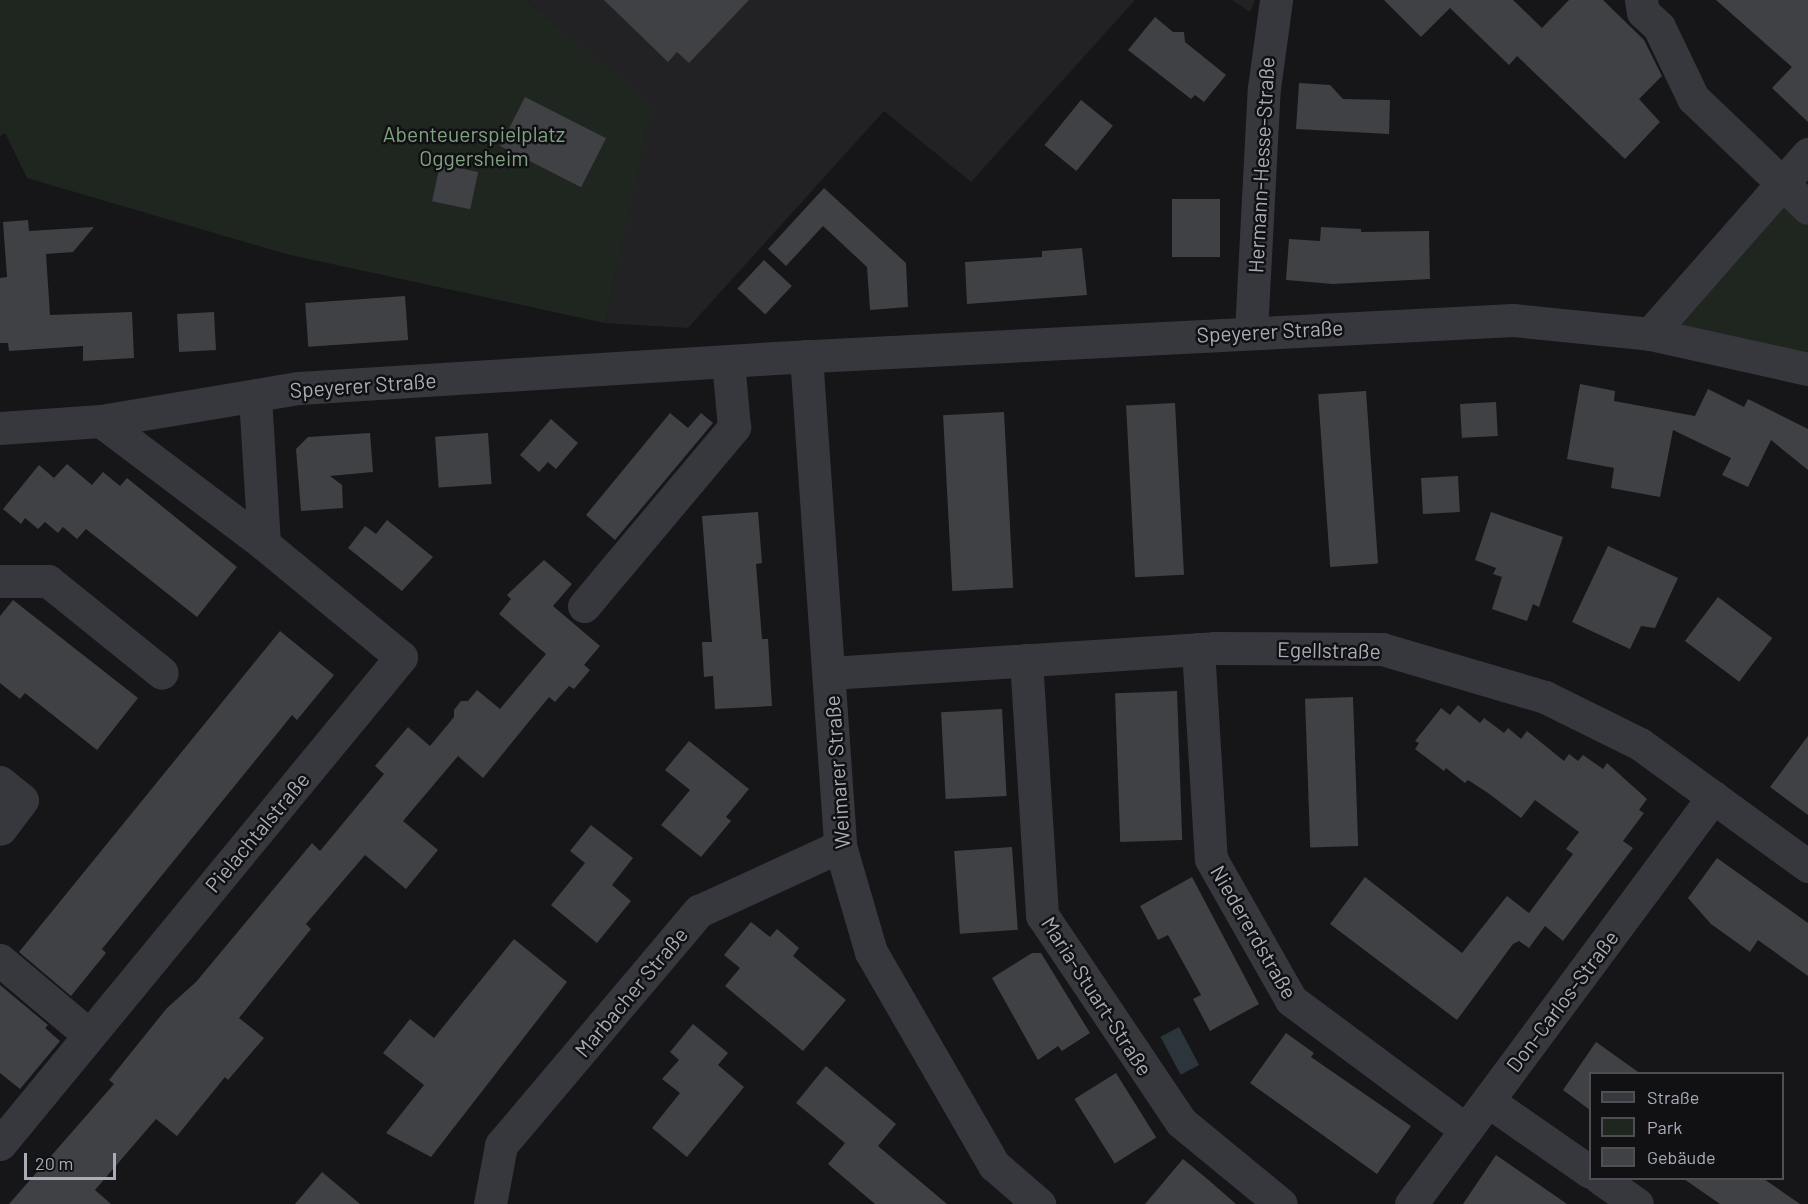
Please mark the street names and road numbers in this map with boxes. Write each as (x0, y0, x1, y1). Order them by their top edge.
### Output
street label: Hermann-Hesse-Straße (1243, 56, 1279, 274)
street label: Speyerer Straße (1196, 315, 1344, 347)
street label: Speyerer Straße (289, 367, 437, 403)
street label: Egellstraße (1277, 636, 1381, 664)
street label: Weimarer Straße (819, 694, 855, 850)
street label: Pielachtalstraße (199, 767, 315, 897)
street label: Niedererdstraße (1206, 861, 1302, 1003)
street label: Maria-Stuart-Straße (1036, 912, 1158, 1080)
street label: Marbacher Straße (569, 922, 693, 1062)
street label: Don-Carlos-Straße (1501, 925, 1623, 1077)

